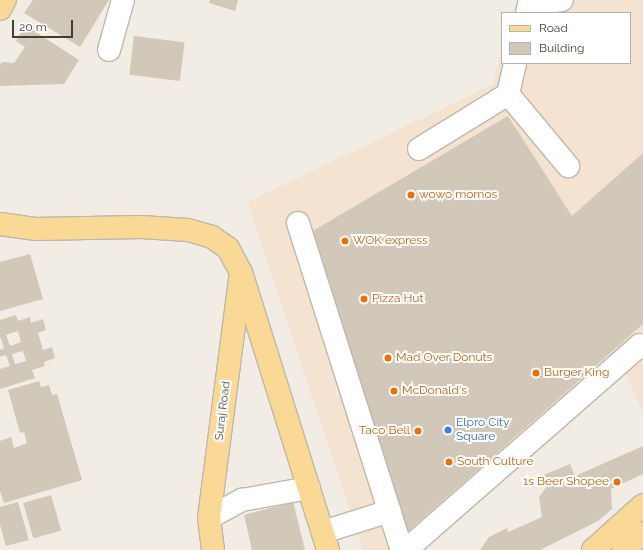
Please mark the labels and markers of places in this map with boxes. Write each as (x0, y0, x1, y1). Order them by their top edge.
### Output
place label: wowo momos (419, 188, 497, 202)
marker: wowo momos (406, 190, 416, 200)
place label: WOK express (353, 234, 428, 248)
marker: WOK express (340, 236, 350, 246)
place label: Pizza Hut (372, 292, 423, 306)
marker: Pizza Hut (359, 294, 369, 304)
place label: Mad Over Donuts (396, 351, 493, 365)
marker: Mad Over Donuts (383, 353, 393, 363)
place label: Burger King (544, 366, 610, 380)
marker: Burger King (531, 368, 541, 378)
place label: McDonald's (402, 384, 467, 398)
marker: McDonald's (389, 386, 399, 396)
place label: Elpro City Square (456, 416, 510, 444)
place label: Taco Bell (359, 424, 410, 438)
marker: Elpro City Square (443, 425, 453, 435)
marker: Taco Bell (413, 426, 423, 436)
place label: South Culture (457, 455, 533, 469)
marker: South Culture (444, 457, 454, 467)
place label: 1s Beer Shopee (523, 475, 609, 489)
marker: 1s Beer Shopee (612, 477, 622, 487)

